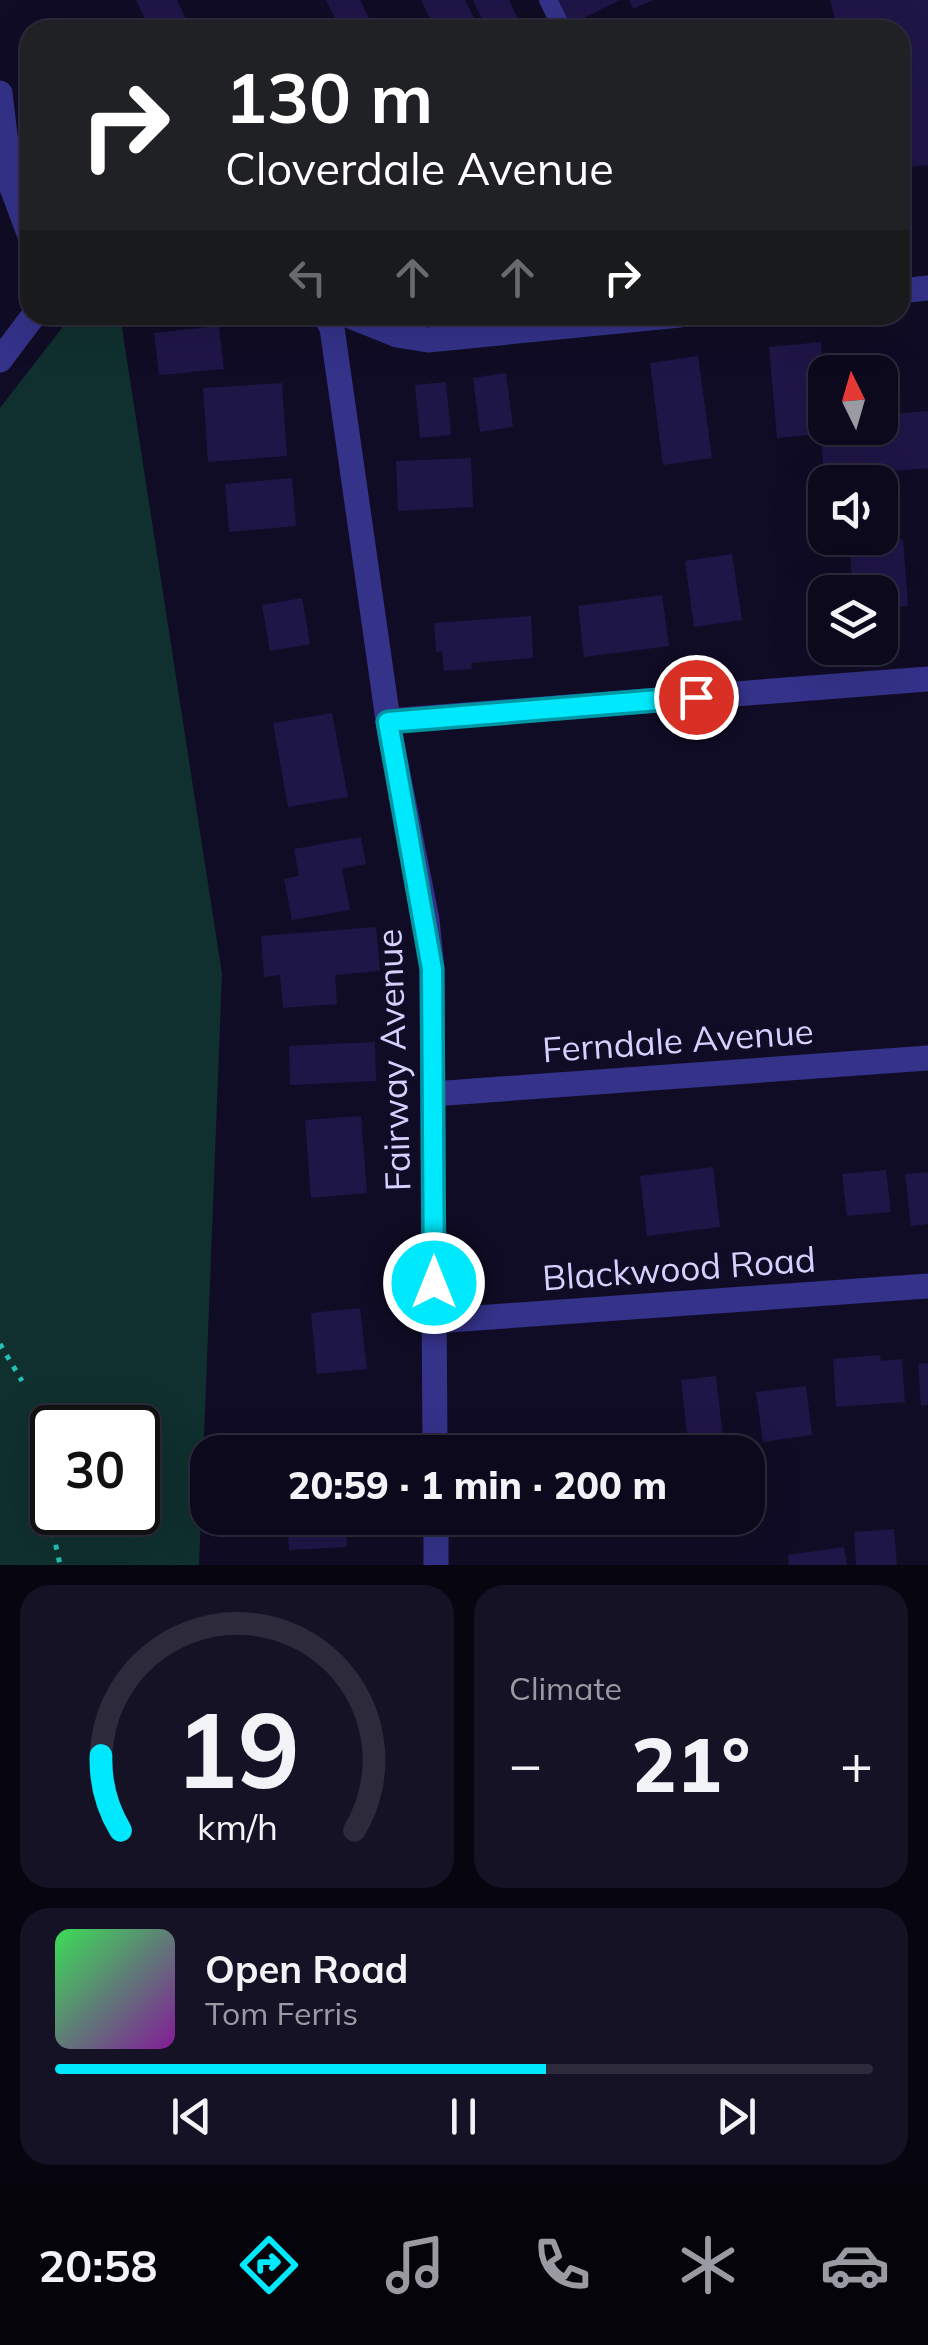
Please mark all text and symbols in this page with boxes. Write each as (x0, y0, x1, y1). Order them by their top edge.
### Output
text: 130 m (225, 53, 433, 141)
icon: right (60, 60, 190, 190)
text: Cloverdale Avenue (225, 140, 614, 196)
icon: left (280, 250, 335, 305)
icon: ahead (385, 250, 440, 305)
icon: ahead (490, 250, 545, 305)
icon: right (595, 250, 650, 305)
north arrow (808, 355, 898, 445)
map controls (808, 355, 898, 665)
button: sound (808, 465, 898, 555)
button: layers (808, 575, 898, 665)
pin (654, 655, 739, 740)
icon: arrive (669, 670, 724, 725)
street label: Fairway Avenue (366, 928, 420, 1192)
street label: Ferndale Avenue (541, 1009, 815, 1071)
position arrow (382, 1231, 486, 1335)
street label: Blackwood Road (541, 1236, 817, 1300)
speed limit sign: 30 (30, 1405, 160, 1535)
text: 20:59 · 1 min · 200 m (288, 1461, 667, 1509)
text: Climate (509, 1668, 622, 1708)
text: 19 (175, 1683, 299, 1814)
text: 21° (632, 1717, 750, 1811)
text: − (509, 1729, 542, 1798)
text: + (840, 1729, 873, 1798)
text: km/h (197, 1804, 277, 1849)
text: Open Road (205, 1945, 408, 1993)
text: Tom Ferris (205, 1993, 358, 2033)
icon: previous (164, 2089, 219, 2144)
icon: pause (436, 2089, 491, 2144)
icon: next (709, 2089, 764, 2144)
icon: directions (234, 2230, 304, 2300)
icon: music (380, 2230, 450, 2300)
icon: phone (527, 2230, 597, 2300)
icon: climate (673, 2230, 743, 2300)
icon: car (820, 2230, 890, 2300)
text: 20:58 (38, 2237, 157, 2293)

